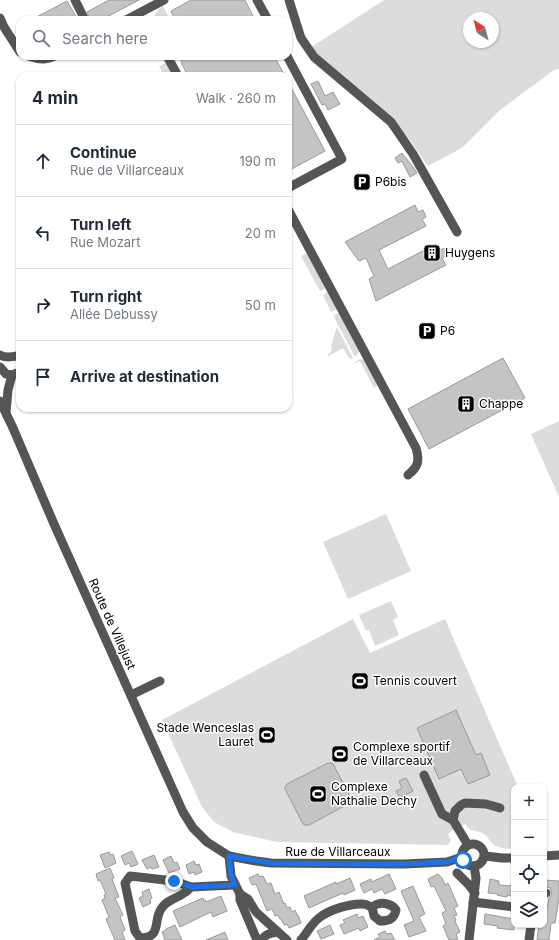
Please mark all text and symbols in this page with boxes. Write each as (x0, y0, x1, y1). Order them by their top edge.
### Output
north arrow (463, 12, 499, 48)
search box (16, 16, 292, 60)
icon: search (30, 27, 52, 49)
text: Search here (62, 29, 148, 48)
text: 4 min (32, 88, 78, 108)
text: Walk · 260 m (196, 90, 276, 106)
text: Continue (70, 143, 137, 162)
icon: ahead (32, 150, 54, 172)
text: 190 m (239, 153, 276, 169)
text: Rue de Villarceaux (70, 162, 184, 178)
parking icon: P6bis (352, 172, 372, 192)
place label: P6bis (375, 174, 407, 189)
text: Turn left (70, 215, 131, 234)
icon: left (32, 222, 54, 244)
text: 20 m (245, 225, 276, 241)
text: Rue Mozart (70, 234, 140, 250)
building icon: Huygens (422, 243, 442, 263)
place label: Huygens (445, 245, 495, 260)
text: Turn right (70, 287, 142, 306)
icon: right (32, 294, 54, 316)
text: 50 m (245, 297, 276, 313)
text: Allée Debussy (70, 306, 158, 322)
parking icon: P6 (417, 321, 437, 341)
place label: P6 (440, 323, 455, 338)
icon: arrive (32, 366, 54, 388)
text: Arrive at destination (70, 367, 219, 386)
building icon: Chappe (456, 394, 476, 414)
place label: Chappe (479, 396, 523, 411)
street label: Route de Villejust (86, 576, 139, 672)
sports icon: Tennis couvert (350, 671, 370, 691)
place label: Tennis couvert (373, 673, 457, 688)
place label: Stade Wenceslas Lauret (156, 720, 254, 749)
sports icon: Stade Wenceslas Lauret (257, 725, 277, 745)
place label: Complexe sportif de Villarceaux (353, 739, 451, 768)
sports icon: Complexe sportif de Villarceaux (330, 744, 350, 764)
place label: Complexe Nathalie Dechy (331, 779, 417, 808)
sports icon: Complexe Nathalie Dechy (308, 784, 328, 804)
map controls (511, 784, 547, 928)
button: + (511, 784, 547, 820)
button: − (511, 820, 547, 856)
street label: Rue de Villarceaux (285, 844, 391, 859)
route start (454, 851, 472, 869)
button: locate (511, 856, 547, 892)
route end (165, 872, 183, 890)
button: layers (511, 892, 547, 928)

